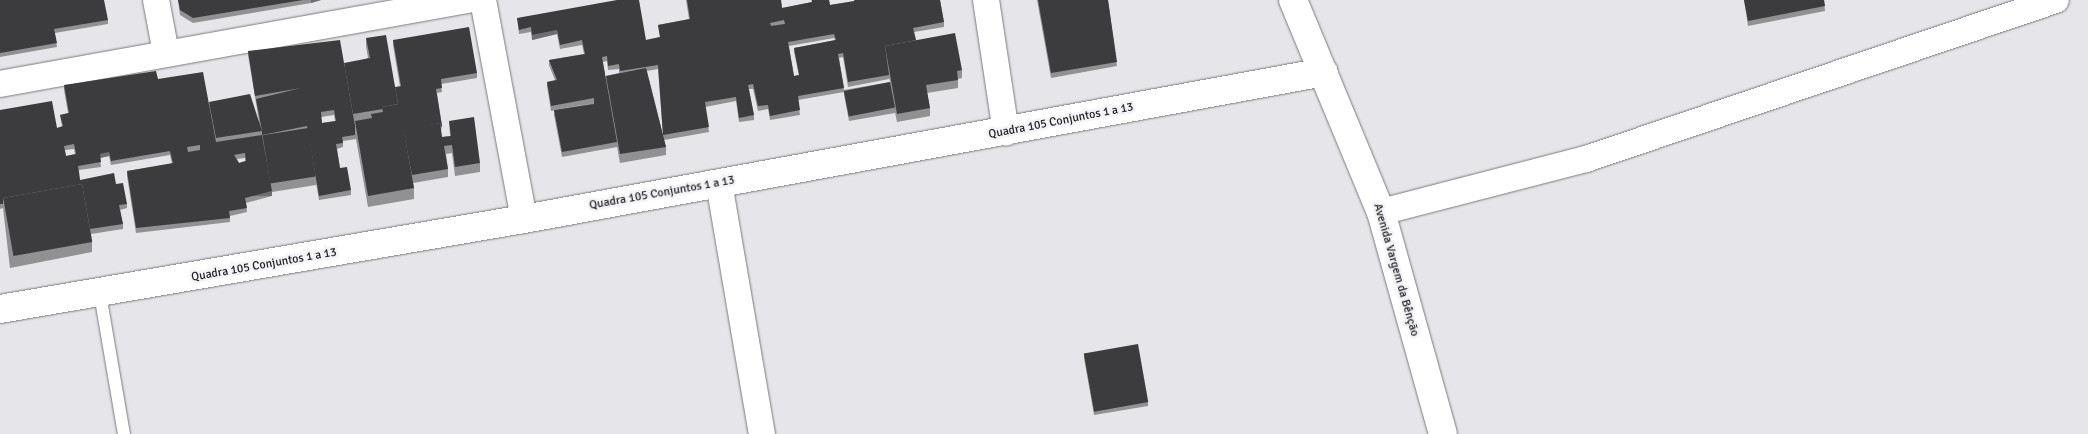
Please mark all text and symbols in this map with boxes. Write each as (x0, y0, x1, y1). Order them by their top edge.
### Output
street label: Quadra 105 Conjuntos 1 a 13 (987, 100, 1135, 142)
street label: Quadra 105 Conjuntos 1 a 13 (588, 173, 736, 213)
street label: Avenida Vargem da Bênção (1370, 202, 1422, 338)
street label: Quadra 105 Conjuntos 1 a 13 (190, 245, 338, 285)

